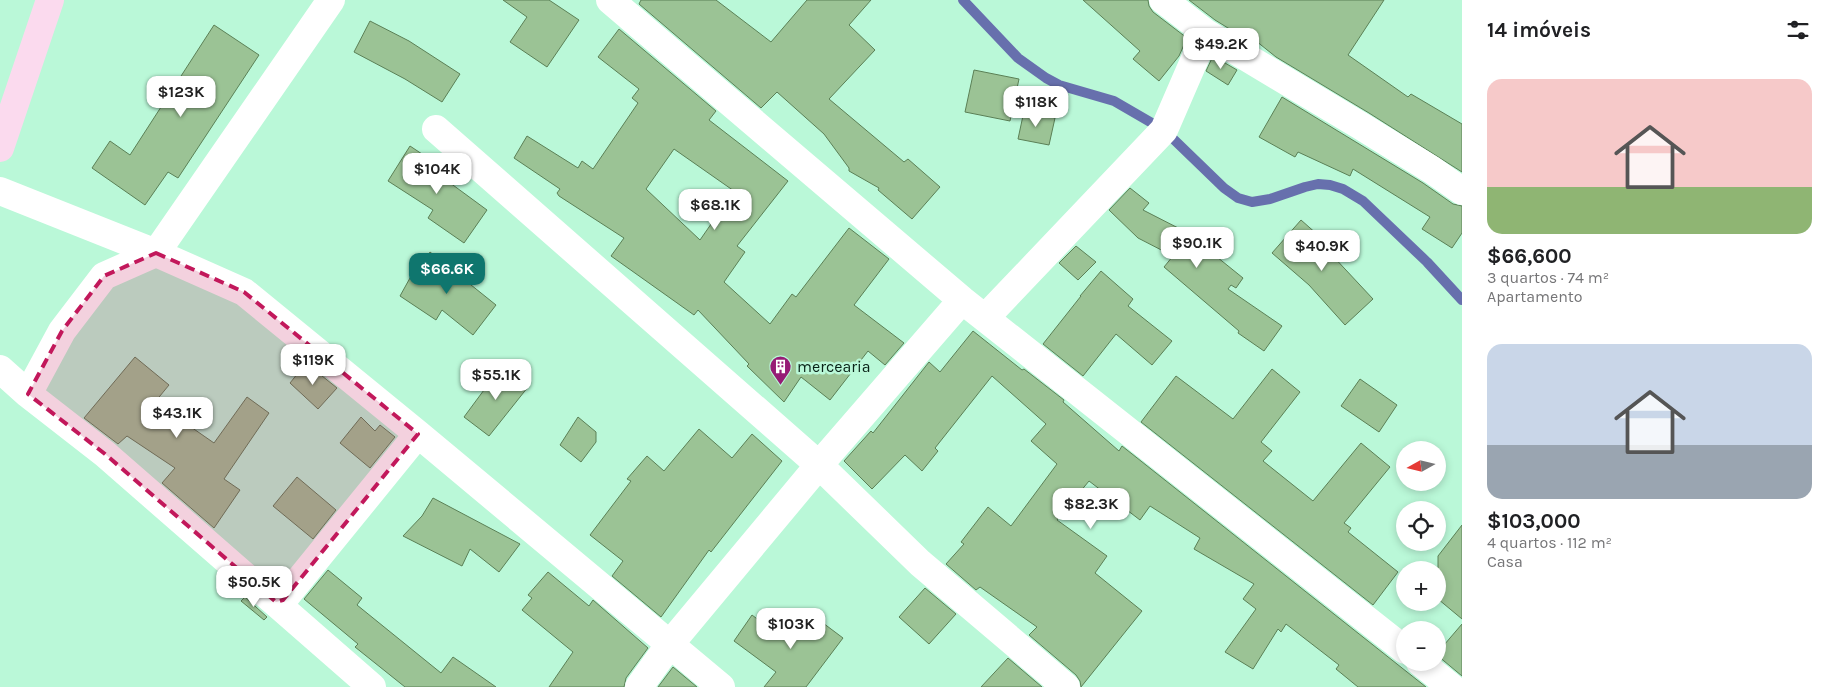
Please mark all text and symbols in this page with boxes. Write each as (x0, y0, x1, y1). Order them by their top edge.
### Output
icon: filters (1784, 16, 1812, 44)
text: 14 imóveis (1487, 18, 1591, 42)
pin: $49.2K (1180, 28, 1262, 70)
text: $49.2K (1194, 34, 1248, 53)
pin: $123K (146, 76, 216, 118)
text: $123K (158, 82, 204, 101)
pin: $118K (1001, 86, 1071, 128)
text: $118K (1014, 92, 1058, 111)
icon: home (1605, 112, 1695, 202)
pin: $104K (402, 152, 472, 195)
text: $104K (414, 159, 460, 178)
pin: $68.1K (674, 188, 756, 231)
text: $68.1K (690, 195, 740, 214)
pin: $90.1K (1156, 226, 1238, 269)
pin: $40.9K (1281, 230, 1363, 272)
text: $90.1K (1172, 233, 1222, 252)
text: $40.9K (1295, 236, 1349, 255)
text: $66,600 (1487, 244, 1572, 268)
pin: $66.6K (406, 252, 488, 295)
text: $66.6K (420, 259, 474, 278)
text: 3 quartos · 74 m² (1487, 268, 1609, 287)
text: Apartamento (1487, 287, 1583, 306)
pin: $119K (278, 344, 348, 386)
text: $119K (292, 350, 334, 369)
building icon: mercearia (769, 354, 793, 385)
place label: mercearia (797, 357, 871, 376)
pin: $55.1K (455, 358, 537, 401)
text: $55.1K (471, 365, 521, 384)
icon: home (1605, 377, 1695, 467)
pin: $43.1K (136, 396, 218, 439)
text: $43.1K (152, 403, 202, 422)
north arrow (1396, 441, 1446, 491)
map controls (1396, 441, 1446, 671)
pin: $82.3K (1050, 488, 1132, 530)
text: $82.3K (1064, 494, 1118, 513)
button: locate (1396, 501, 1446, 551)
text: $103,000 (1487, 509, 1580, 533)
text: 4 quartos · 112 m² (1487, 533, 1612, 552)
text: Casa (1487, 552, 1523, 571)
button: + (1396, 561, 1446, 611)
pin: $50.5K (213, 566, 295, 608)
text: $50.5K (227, 572, 281, 591)
pin: $103K (756, 608, 826, 650)
text: $103K (767, 614, 815, 633)
button: − (1396, 621, 1446, 671)

